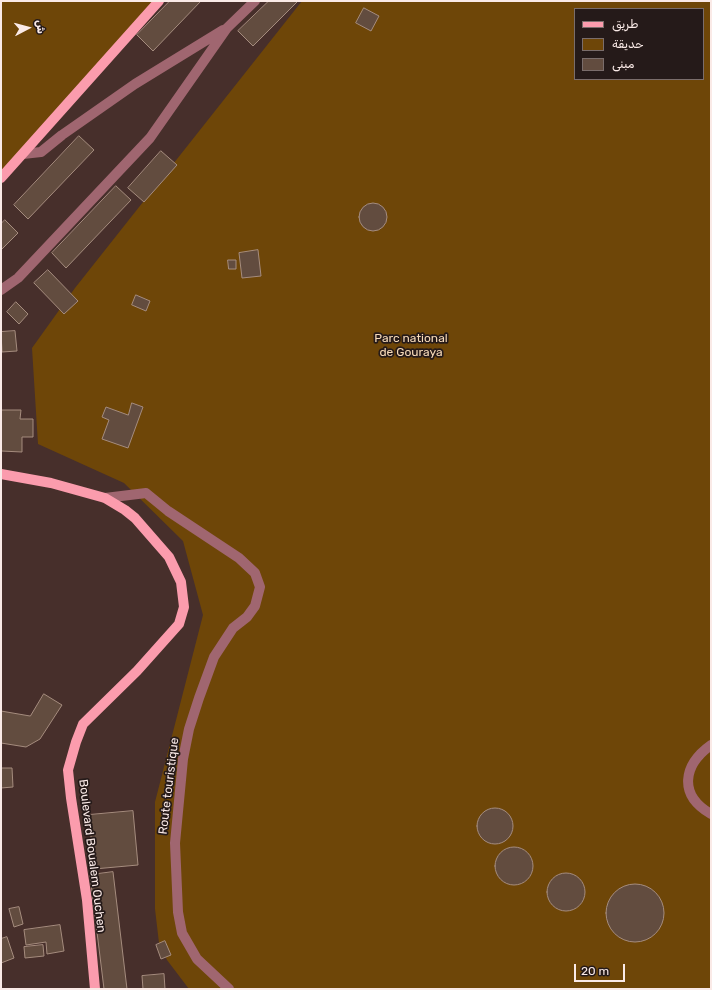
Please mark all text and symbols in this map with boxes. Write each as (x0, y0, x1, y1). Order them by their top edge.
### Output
north arrow (8, 8, 48, 48)
legend (574, 8, 704, 80)
text: طريق (612, 17, 638, 31)
text: ش (33, 19, 48, 34)
text: حديقة (612, 37, 644, 51)
text: مبنى (612, 57, 634, 71)
park label: Parc national de Gouraya (374, 332, 448, 360)
street label: Route touristique (156, 737, 182, 835)
street label: Boulevard Boualem Ouchen (75, 779, 109, 933)
scale bar (576, 956, 627, 982)
text: 20 m (581, 964, 609, 978)

